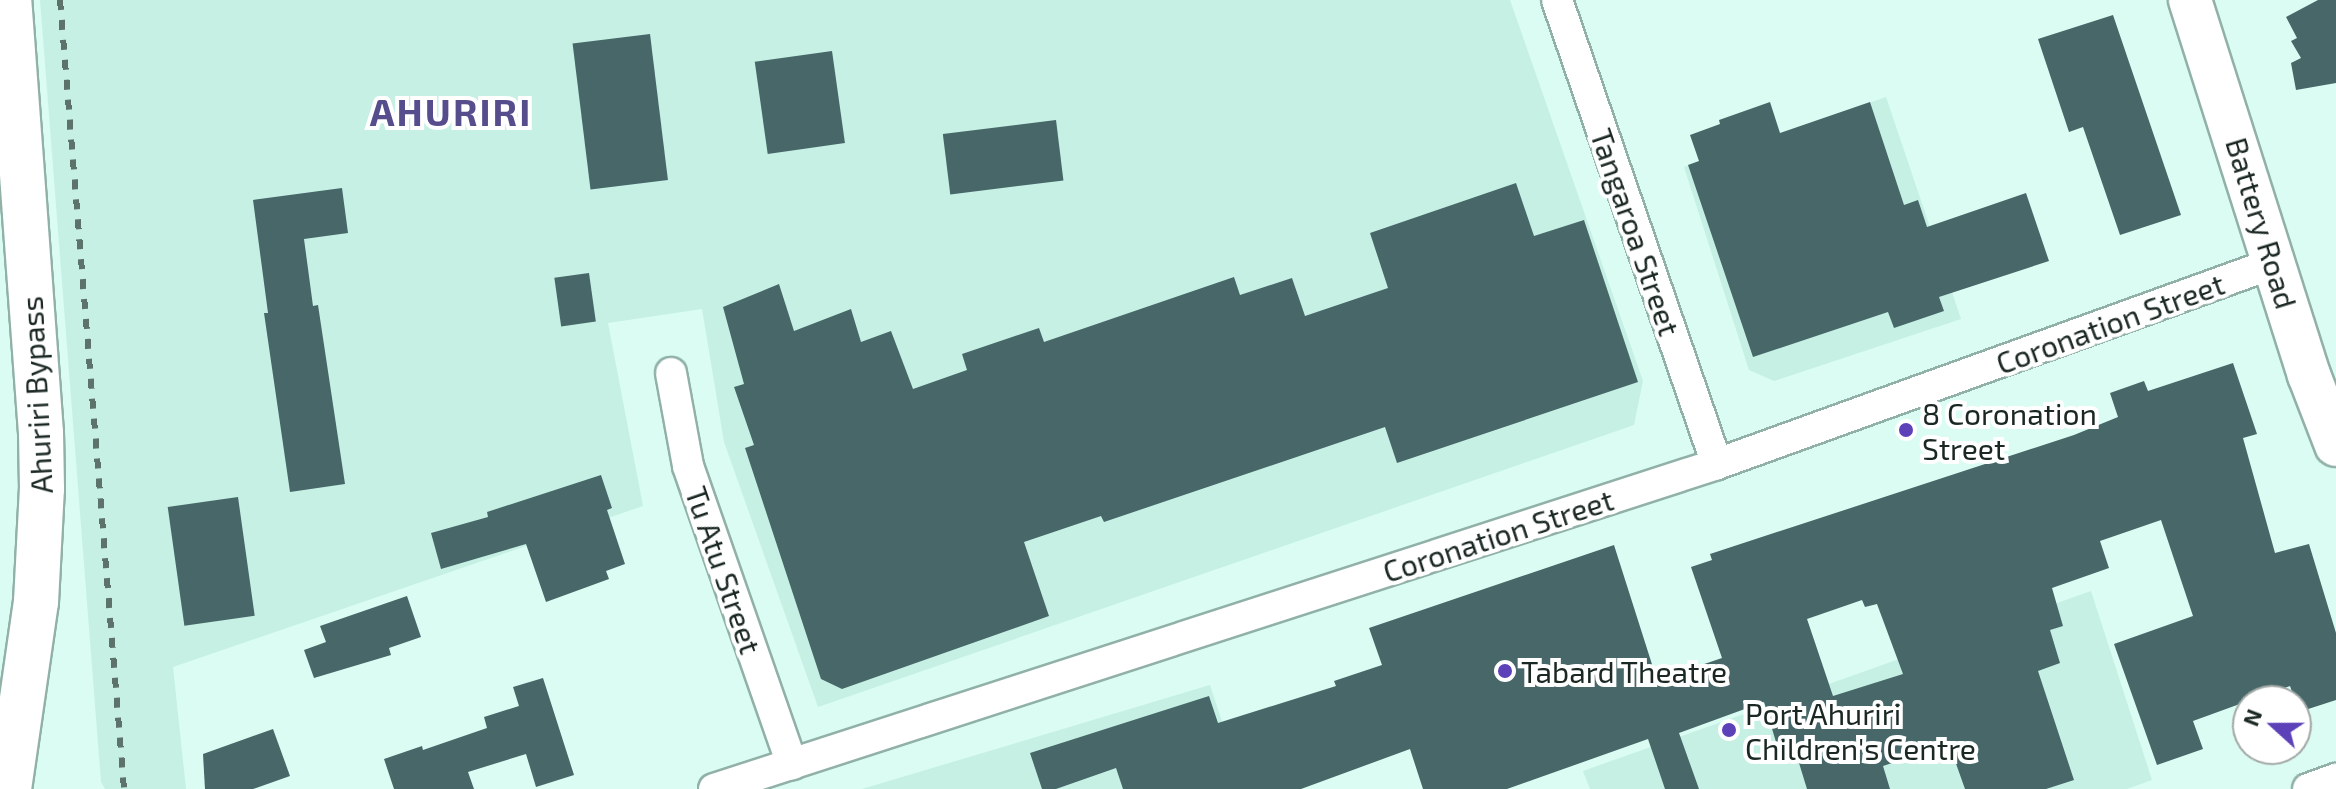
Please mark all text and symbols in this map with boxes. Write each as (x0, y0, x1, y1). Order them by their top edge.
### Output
district label: AHURIRI (370, 89, 532, 135)
street label: Tangaroa Street (1584, 124, 1688, 340)
street label: Battery Road (2219, 133, 2305, 313)
street label: Coronation Street (1991, 265, 2229, 381)
street label: Ahuriri Bypass (13, 295, 59, 495)
place label: 8 Coronation Street (1922, 395, 2097, 466)
marker: 8 Coronation Street (1897, 421, 1915, 439)
street label: Tu Atu Street (678, 481, 770, 659)
street label: Coronation Street (1378, 481, 1618, 589)
place label: Tabard Theatre (1521, 653, 1728, 689)
marker: Tabard Theatre (1496, 662, 1514, 680)
north arrow (2232, 685, 2312, 765)
place label: Port Ahuriri Children's Centre (1745, 695, 1976, 766)
text: N (2236, 705, 2266, 729)
marker: Port Ahuriri Children's Centre (1720, 721, 1738, 739)

